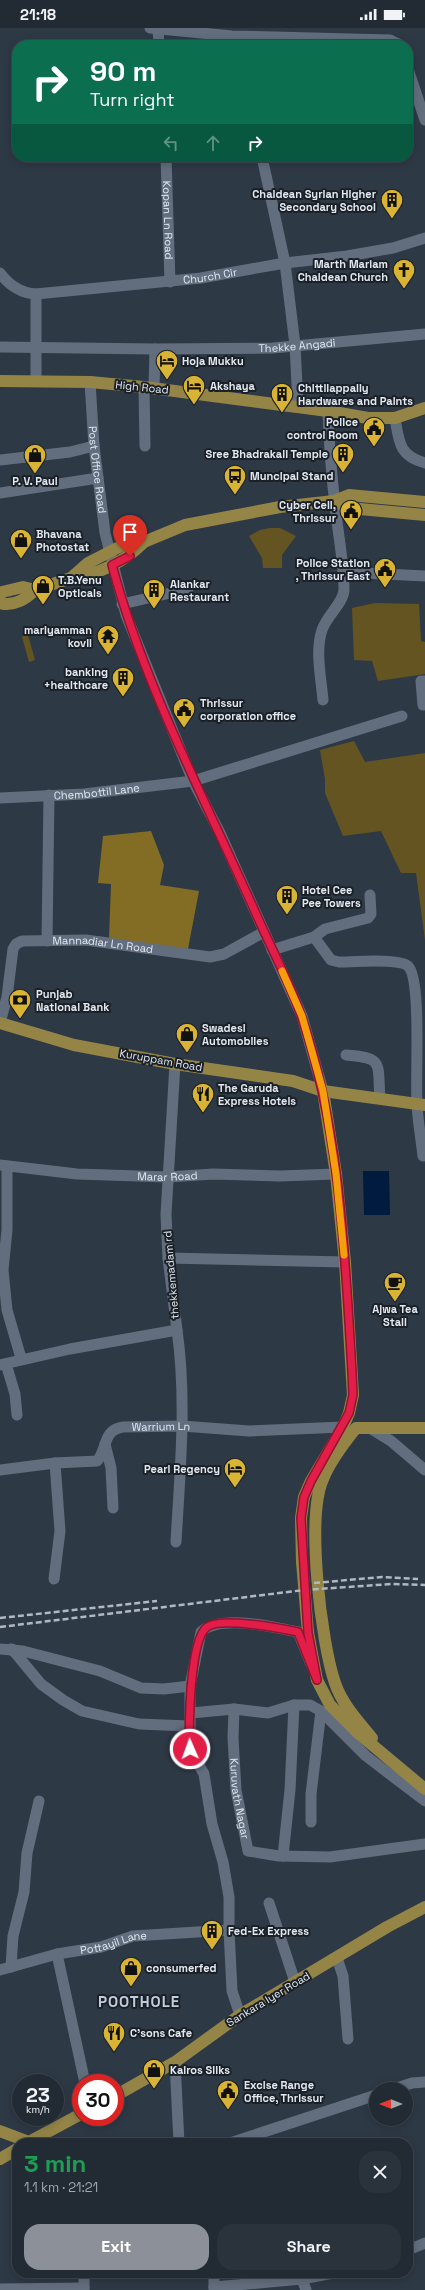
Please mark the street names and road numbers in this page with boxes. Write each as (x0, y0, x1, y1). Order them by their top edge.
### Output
street label: Kopan Ln Road (160, 180, 176, 260)
street label: Church Cir (182, 265, 238, 287)
street label: Thekke Angadi (258, 335, 336, 355)
street label: High Road (115, 377, 169, 397)
street label: Post Office Road (86, 425, 109, 514)
street label: Chembottil Lane (54, 780, 140, 802)
street label: Mannadiar Ln Road (52, 933, 154, 956)
street label: Kuruppam Road (118, 1046, 204, 1074)
street label: Marar Road (137, 1168, 198, 1184)
street label: thekkemadam rd (160, 1230, 182, 1320)
street label: Warrium Ln (132, 1419, 191, 1434)
street label: Kuruvath Nagar (227, 1758, 252, 1840)
street label: Pottayil Lane (79, 1928, 147, 1957)
street label: Sankara Iyer Road (224, 1969, 312, 2029)

